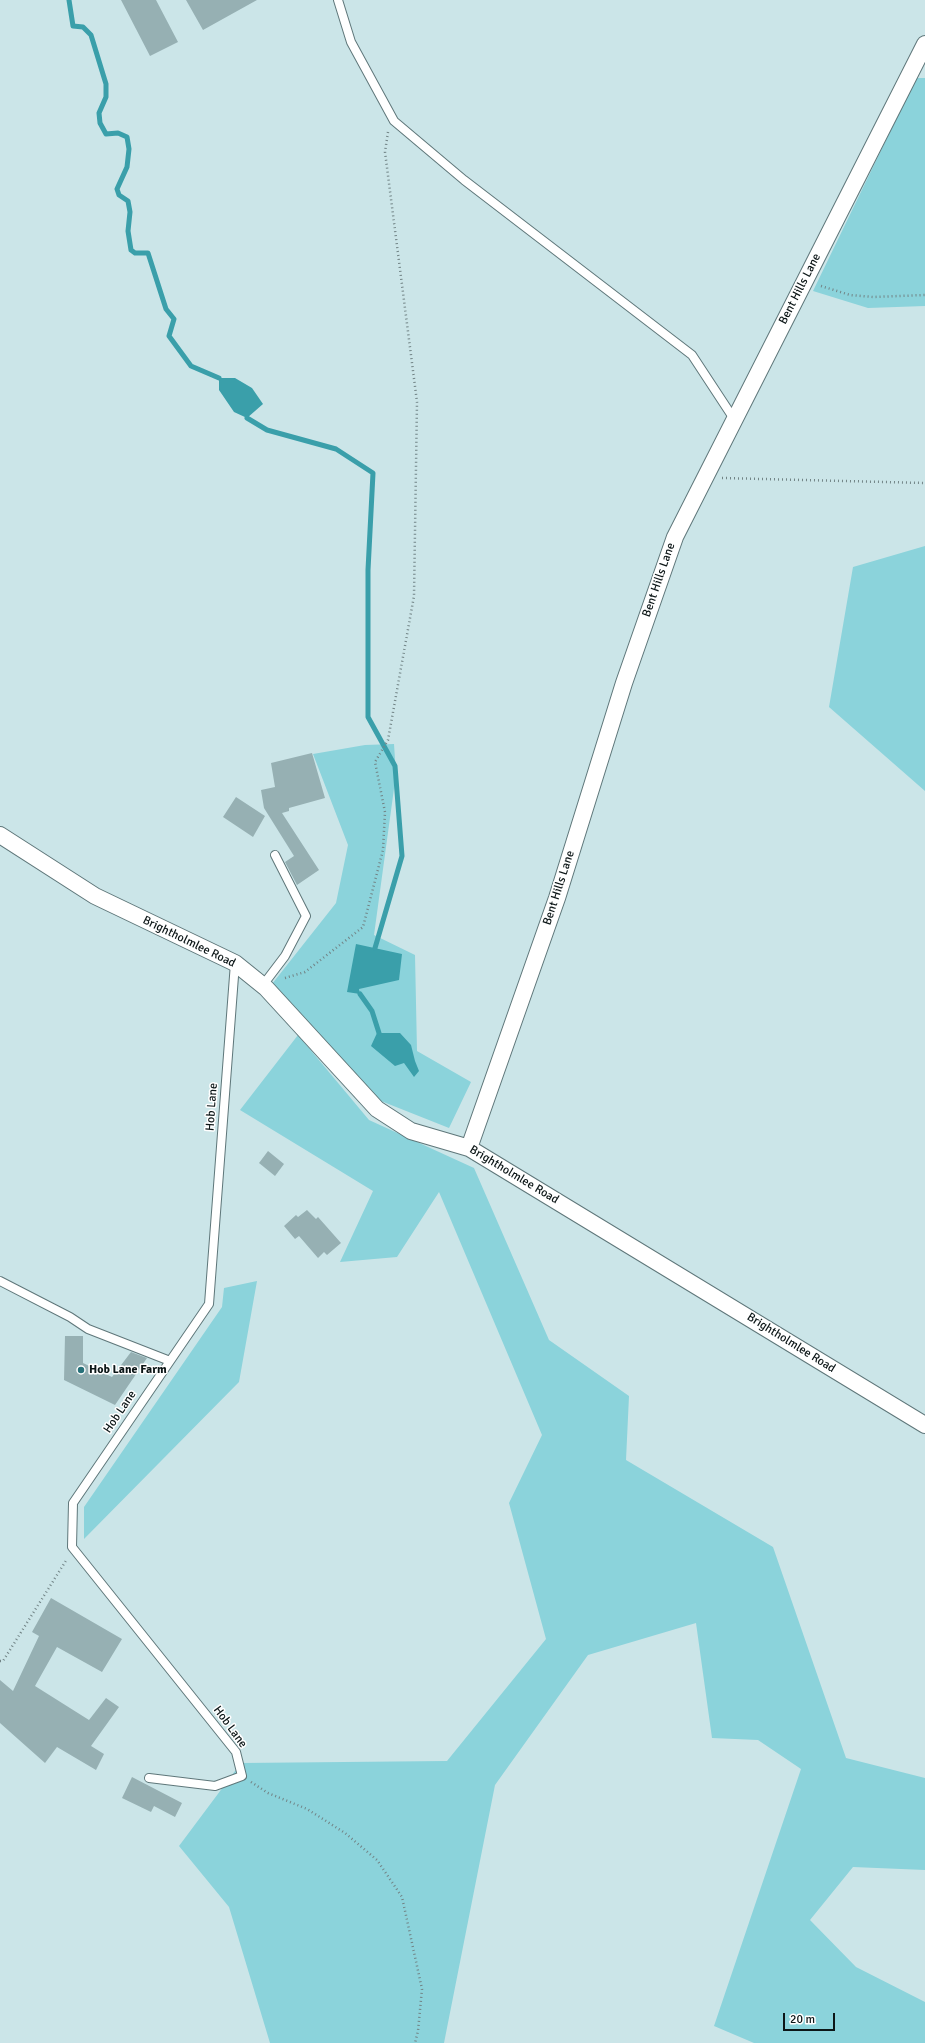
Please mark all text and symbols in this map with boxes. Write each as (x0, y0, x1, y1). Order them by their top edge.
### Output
street label: Bent Hills Lane (776, 251, 824, 327)
street label: Bent Hills Lane (640, 541, 678, 619)
street label: Bent Hills Lane (540, 849, 578, 927)
street label: Brightholmlee Road (140, 913, 238, 971)
street label: Hob Lane (203, 1083, 221, 1131)
street label: Brightholmlee Road (467, 1143, 561, 1207)
street label: Brightholmlee Road (744, 1310, 838, 1376)
place label: Hob Lane Farm (89, 1363, 167, 1377)
marker: Hob Lane Farm (76, 1365, 86, 1375)
street label: Hob Lane (101, 1388, 139, 1436)
street label: Hob Lane (210, 1703, 250, 1751)
scale bar (785, 2005, 837, 2031)
text: 20 m (790, 2012, 815, 2027)

